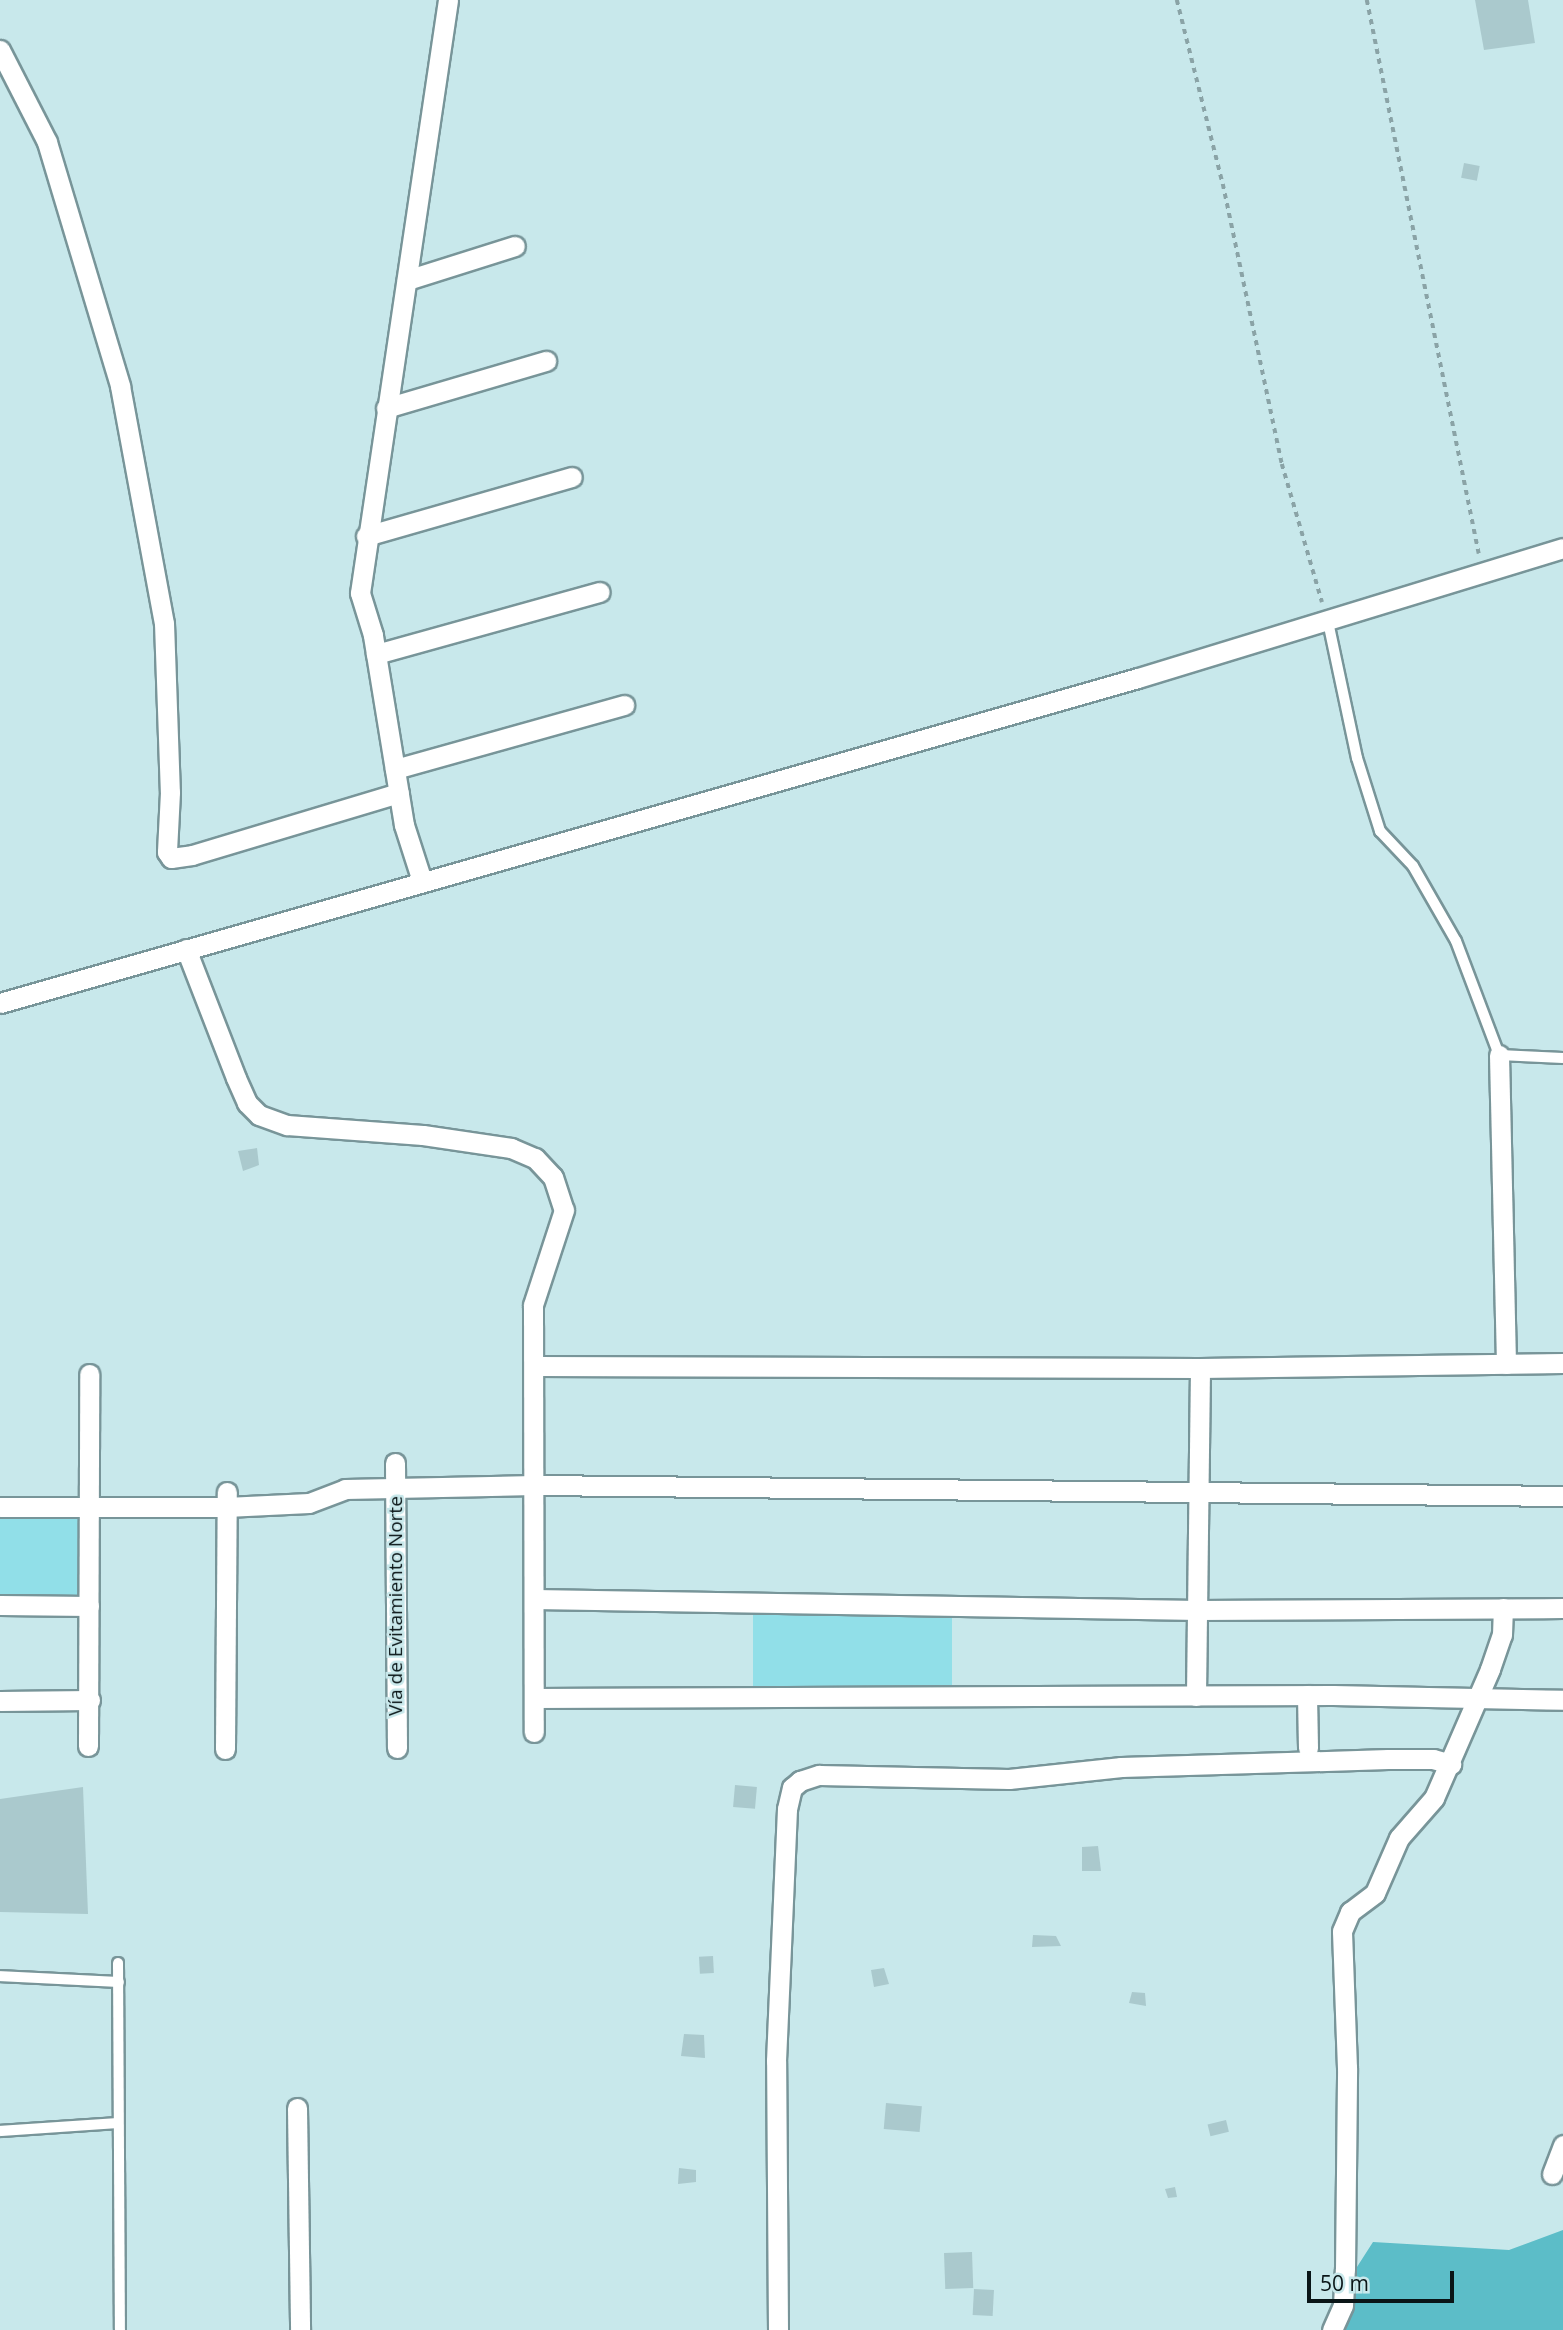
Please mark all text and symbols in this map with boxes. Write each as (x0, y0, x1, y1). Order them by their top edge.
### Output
street label: Vía de Evitamiento Norte (385, 1496, 407, 1716)
scale bar (1311, 2256, 1458, 2300)
text: 50 m (1320, 2269, 1369, 2297)

